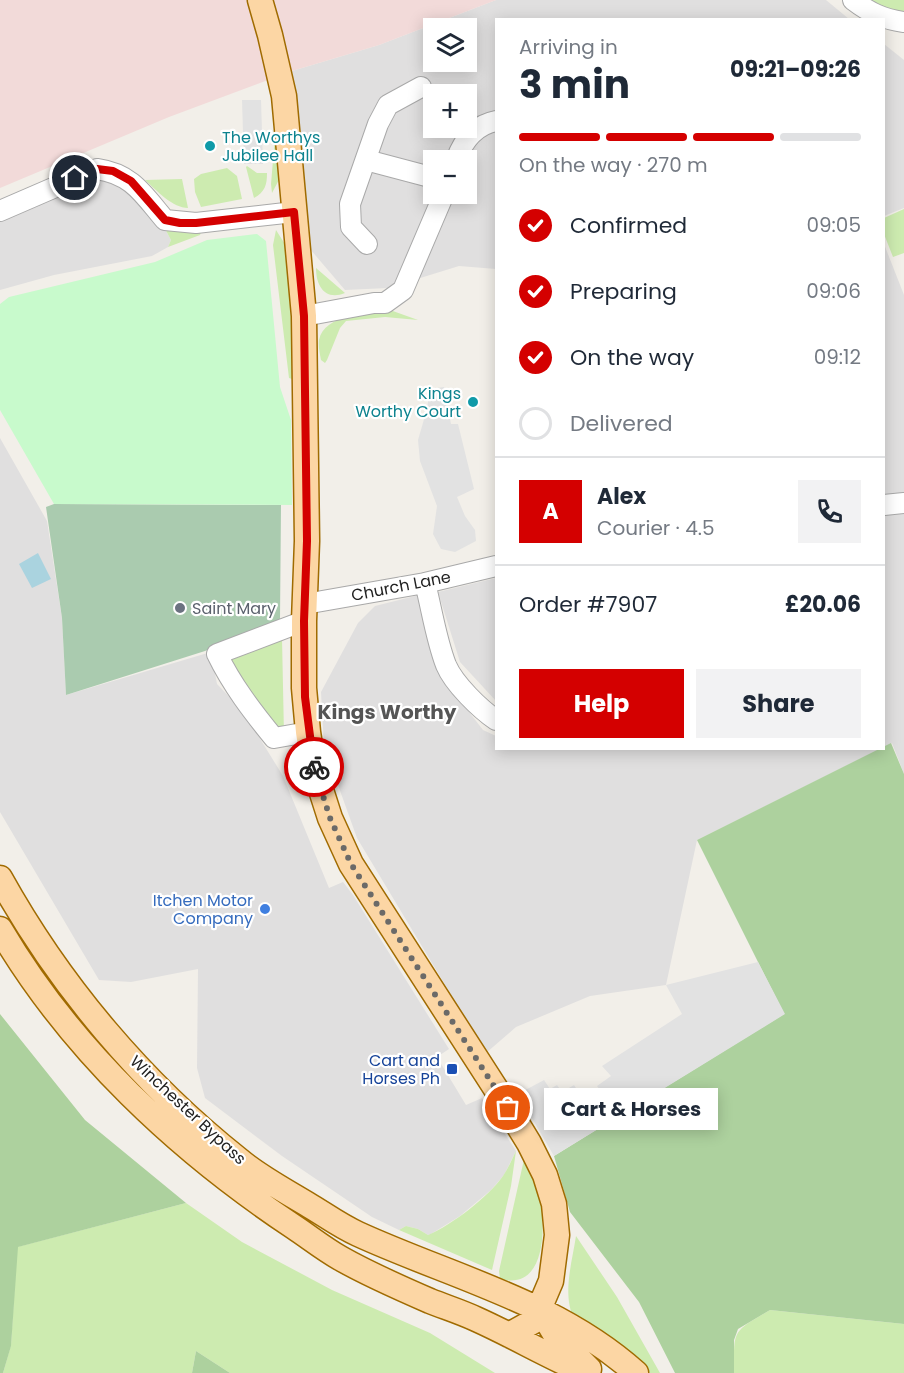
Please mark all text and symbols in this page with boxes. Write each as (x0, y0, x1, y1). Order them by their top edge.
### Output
map controls (423, 18, 477, 204)
button: layers (423, 18, 477, 72)
text: Arriving in (519, 33, 618, 61)
text: 09:21–09:26 (730, 54, 861, 85)
text: 3 min (519, 57, 630, 112)
button: + (423, 84, 477, 138)
place label: The Worthys Jubilee Hall (222, 126, 320, 167)
marker: The Worthys Jubilee Hall (203, 139, 217, 153)
button: − (423, 150, 477, 204)
text: On the way · 270 m (519, 151, 708, 179)
pin (49, 152, 100, 203)
icon: home (58, 161, 91, 194)
icon: check (519, 209, 552, 242)
text: Confirmed (570, 210, 687, 241)
text: 09:05 (806, 211, 861, 239)
icon: check (519, 275, 552, 308)
text: Preparing (570, 276, 677, 307)
text: 09:06 (806, 277, 861, 305)
icon: check (519, 341, 552, 374)
text: On the way (570, 342, 694, 373)
text: 09:12 (814, 343, 861, 371)
place label: Kings Worthy Court (355, 382, 461, 423)
marker: Kings Worthy Court (466, 395, 480, 409)
text: Delivered (570, 408, 673, 439)
button: phone (798, 480, 861, 543)
text: Alex (597, 481, 646, 512)
text: A (542, 496, 559, 527)
text: Courier · 4.5 (597, 514, 715, 542)
street label: Church Lane (349, 565, 453, 607)
text: Order #7907 (519, 589, 657, 620)
text: £20.06 (785, 589, 861, 620)
place label: Saint Mary (192, 597, 276, 620)
marker: Saint Mary (173, 601, 187, 615)
button: Help (519, 669, 684, 738)
button: Share (696, 669, 861, 738)
district label: Kings Worthy (318, 698, 457, 726)
courier (284, 737, 344, 797)
icon: bike (298, 751, 331, 784)
place label: Itchen Motor Company (153, 889, 253, 930)
marker: Itchen Motor Company (258, 902, 272, 916)
place label: Cart and Horses Ph (362, 1049, 440, 1090)
street label: Winchester Bypass (125, 1050, 251, 1170)
marker: Cart and Horses Ph (445, 1062, 459, 1076)
pin (482, 1082, 533, 1133)
callout: Cart & Horses (544, 1087, 718, 1129)
icon: bag (491, 1091, 524, 1124)
text: Cart & Horses (561, 1095, 701, 1123)

